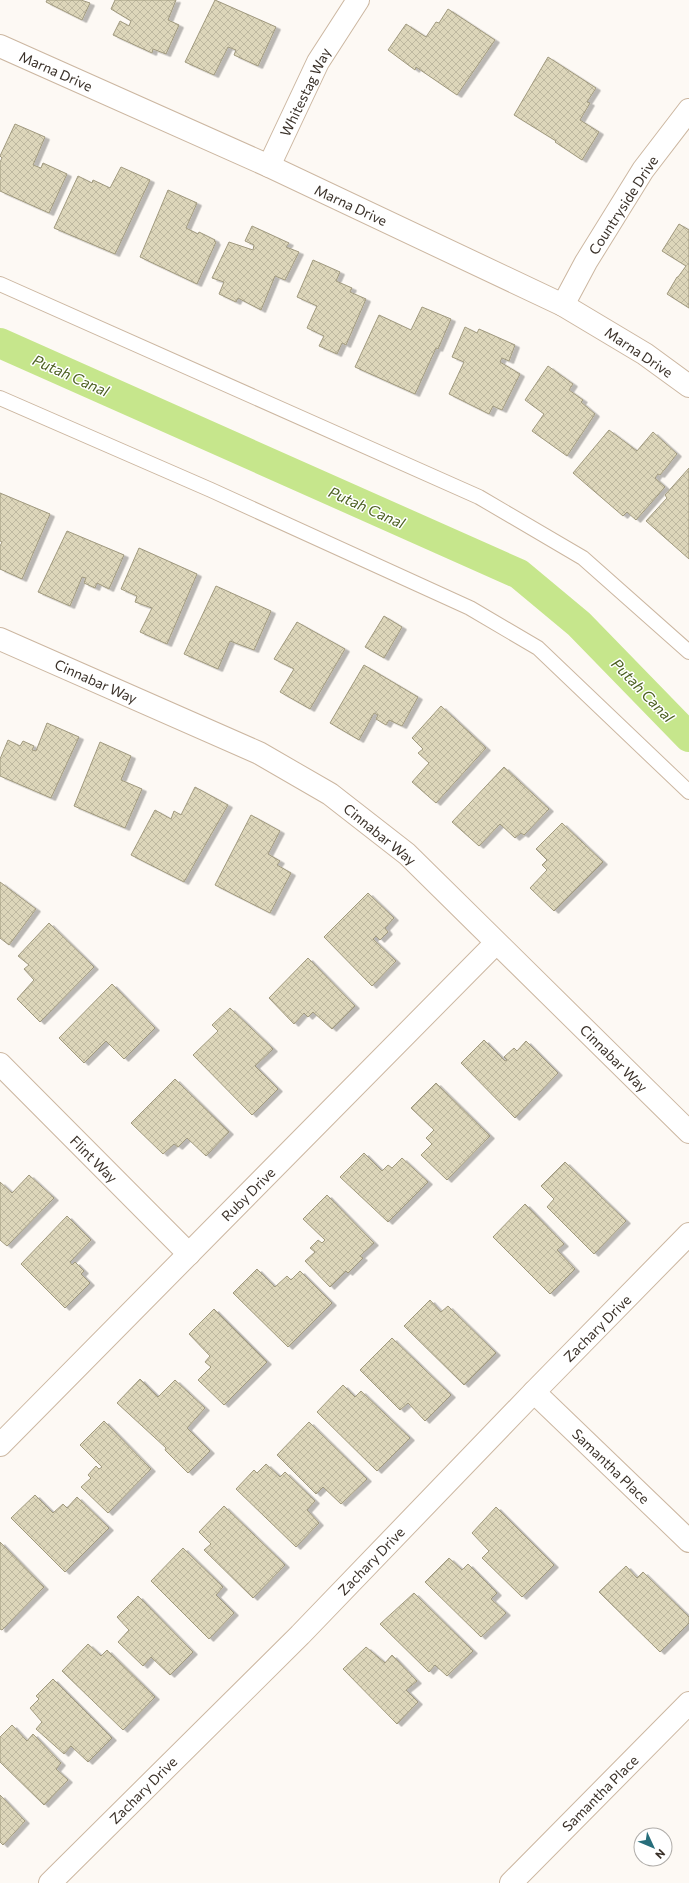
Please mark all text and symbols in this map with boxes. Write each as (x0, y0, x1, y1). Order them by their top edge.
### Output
street label: Whitestag Way (276, 45, 334, 139)
street label: Marna Drive (17, 47, 95, 95)
street label: Countryside Drive (585, 152, 661, 258)
street label: Marna Drive (312, 181, 390, 229)
street label: Marna Drive (602, 323, 676, 381)
water label: Putah Canal (30, 350, 113, 400)
water label: Putah Canal (326, 482, 409, 532)
water label: Putah Canal (608, 654, 679, 726)
street label: Cinnabar Way (52, 655, 140, 707)
street label: Cinnabar Way (340, 800, 420, 868)
street label: Cinnabar Way (577, 1021, 651, 1095)
street label: Flint Way (67, 1132, 121, 1186)
street label: Ruby Drive (218, 1164, 278, 1224)
street label: Zachary Drive (560, 1291, 634, 1365)
street label: Samantha Place (569, 1425, 653, 1507)
street label: Zachary Drive (334, 1523, 408, 1599)
street label: Samantha Place (558, 1751, 642, 1835)
street label: Zachary Drive (106, 1753, 180, 1827)
north arrow (633, 1827, 673, 1867)
text: N (653, 1847, 668, 1862)

